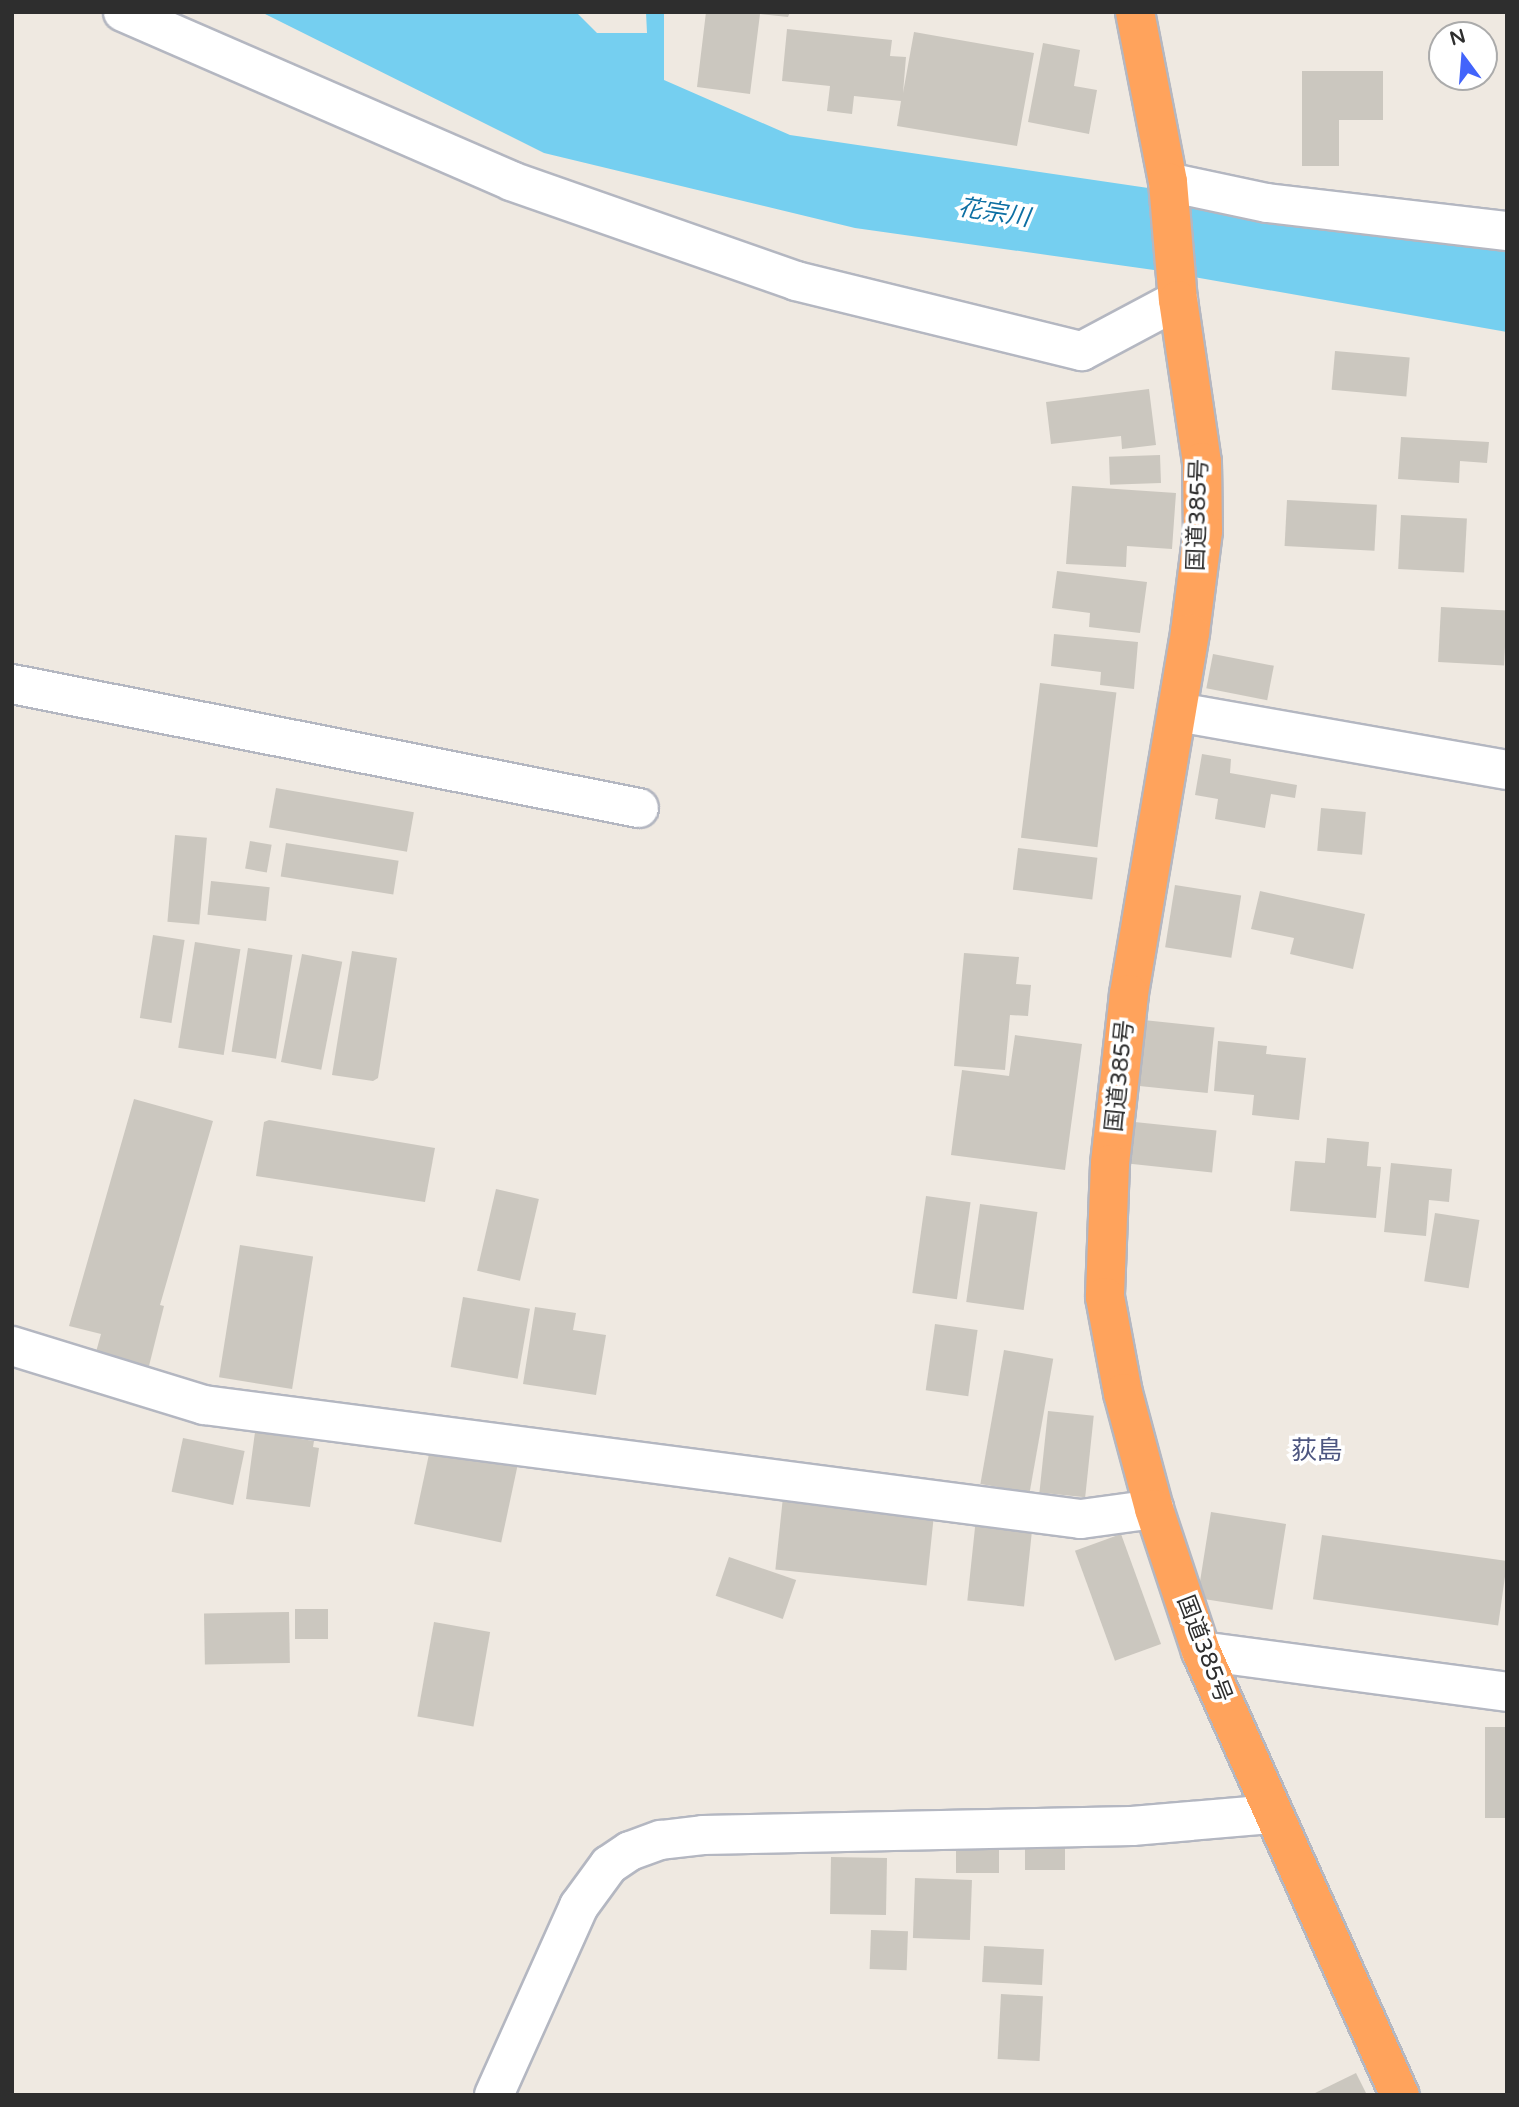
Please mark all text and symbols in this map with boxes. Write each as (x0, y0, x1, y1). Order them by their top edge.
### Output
north arrow (1428, 21, 1498, 91)
text: N (1447, 25, 1468, 50)
water label: 花宗川 (956, 193, 1032, 233)
street label: 国道385号 (1182, 458, 1214, 572)
street label: 国道385号 (1100, 1019, 1140, 1133)
district label: 荻島 (1291, 1435, 1343, 1467)
street label: 国道385号 (1171, 1592, 1237, 1706)

